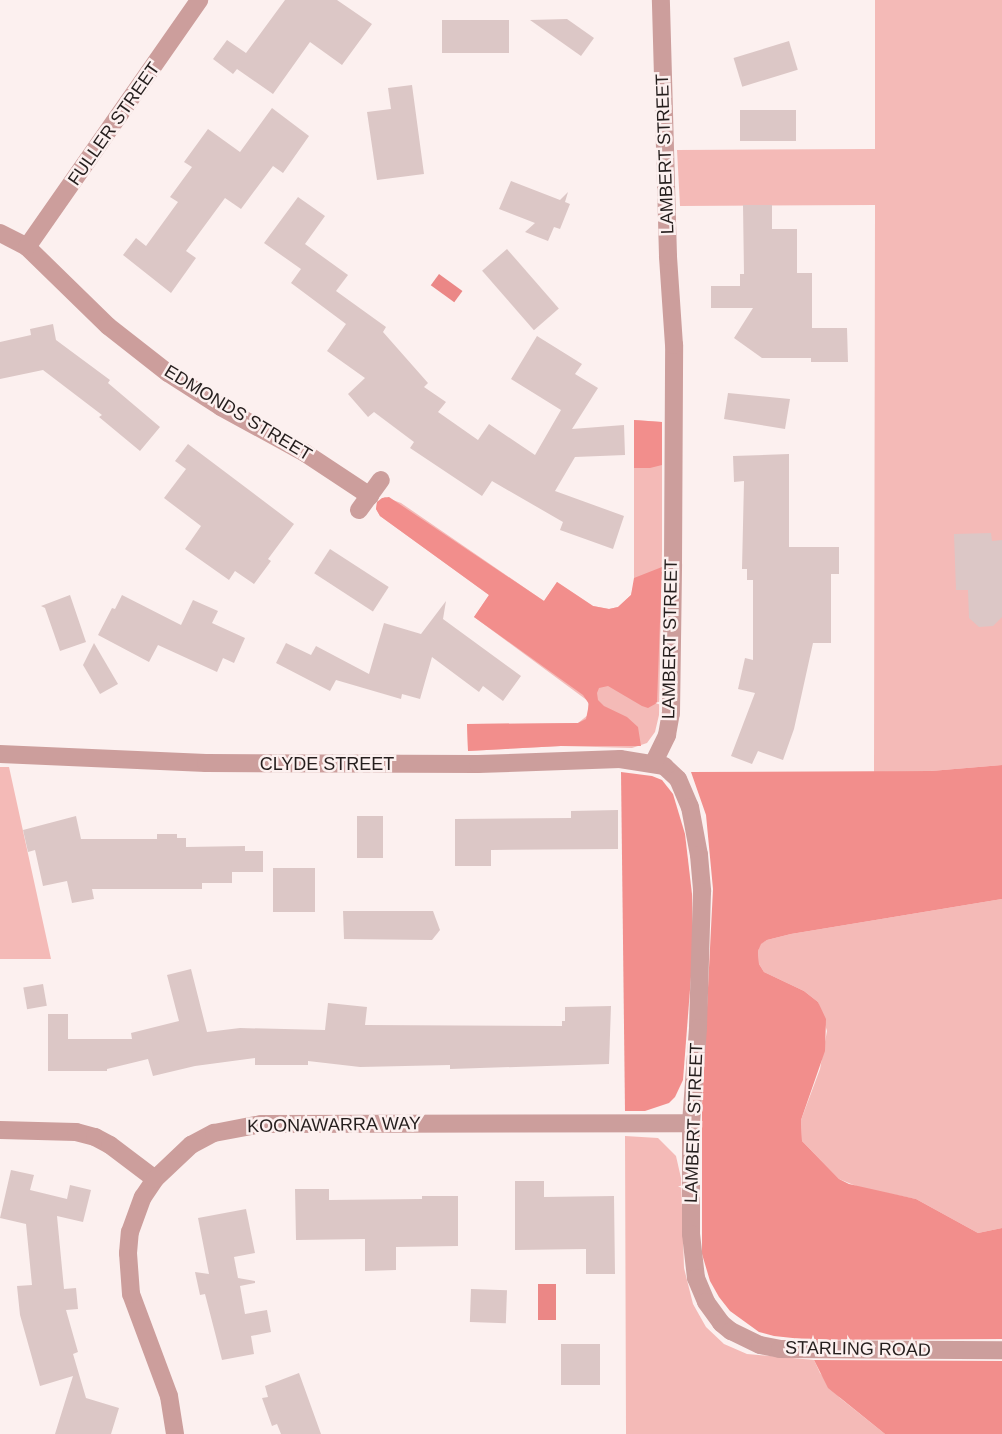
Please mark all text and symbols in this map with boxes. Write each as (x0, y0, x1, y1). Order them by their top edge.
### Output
street label: FULLER STREET (64, 58, 164, 190)
street label: LAMBERT STREET (651, 73, 679, 235)
street label: EDMONDS STREET (160, 360, 316, 466)
street label: LAMBERT STREET (658, 558, 682, 720)
street label: CLYDE STREET (260, 753, 394, 775)
street label: LAMBERT STREET (680, 1042, 708, 1204)
street label: KOONAWARRA WAY (246, 1113, 422, 1137)
street label: STARLING ROAD (785, 1337, 931, 1361)

